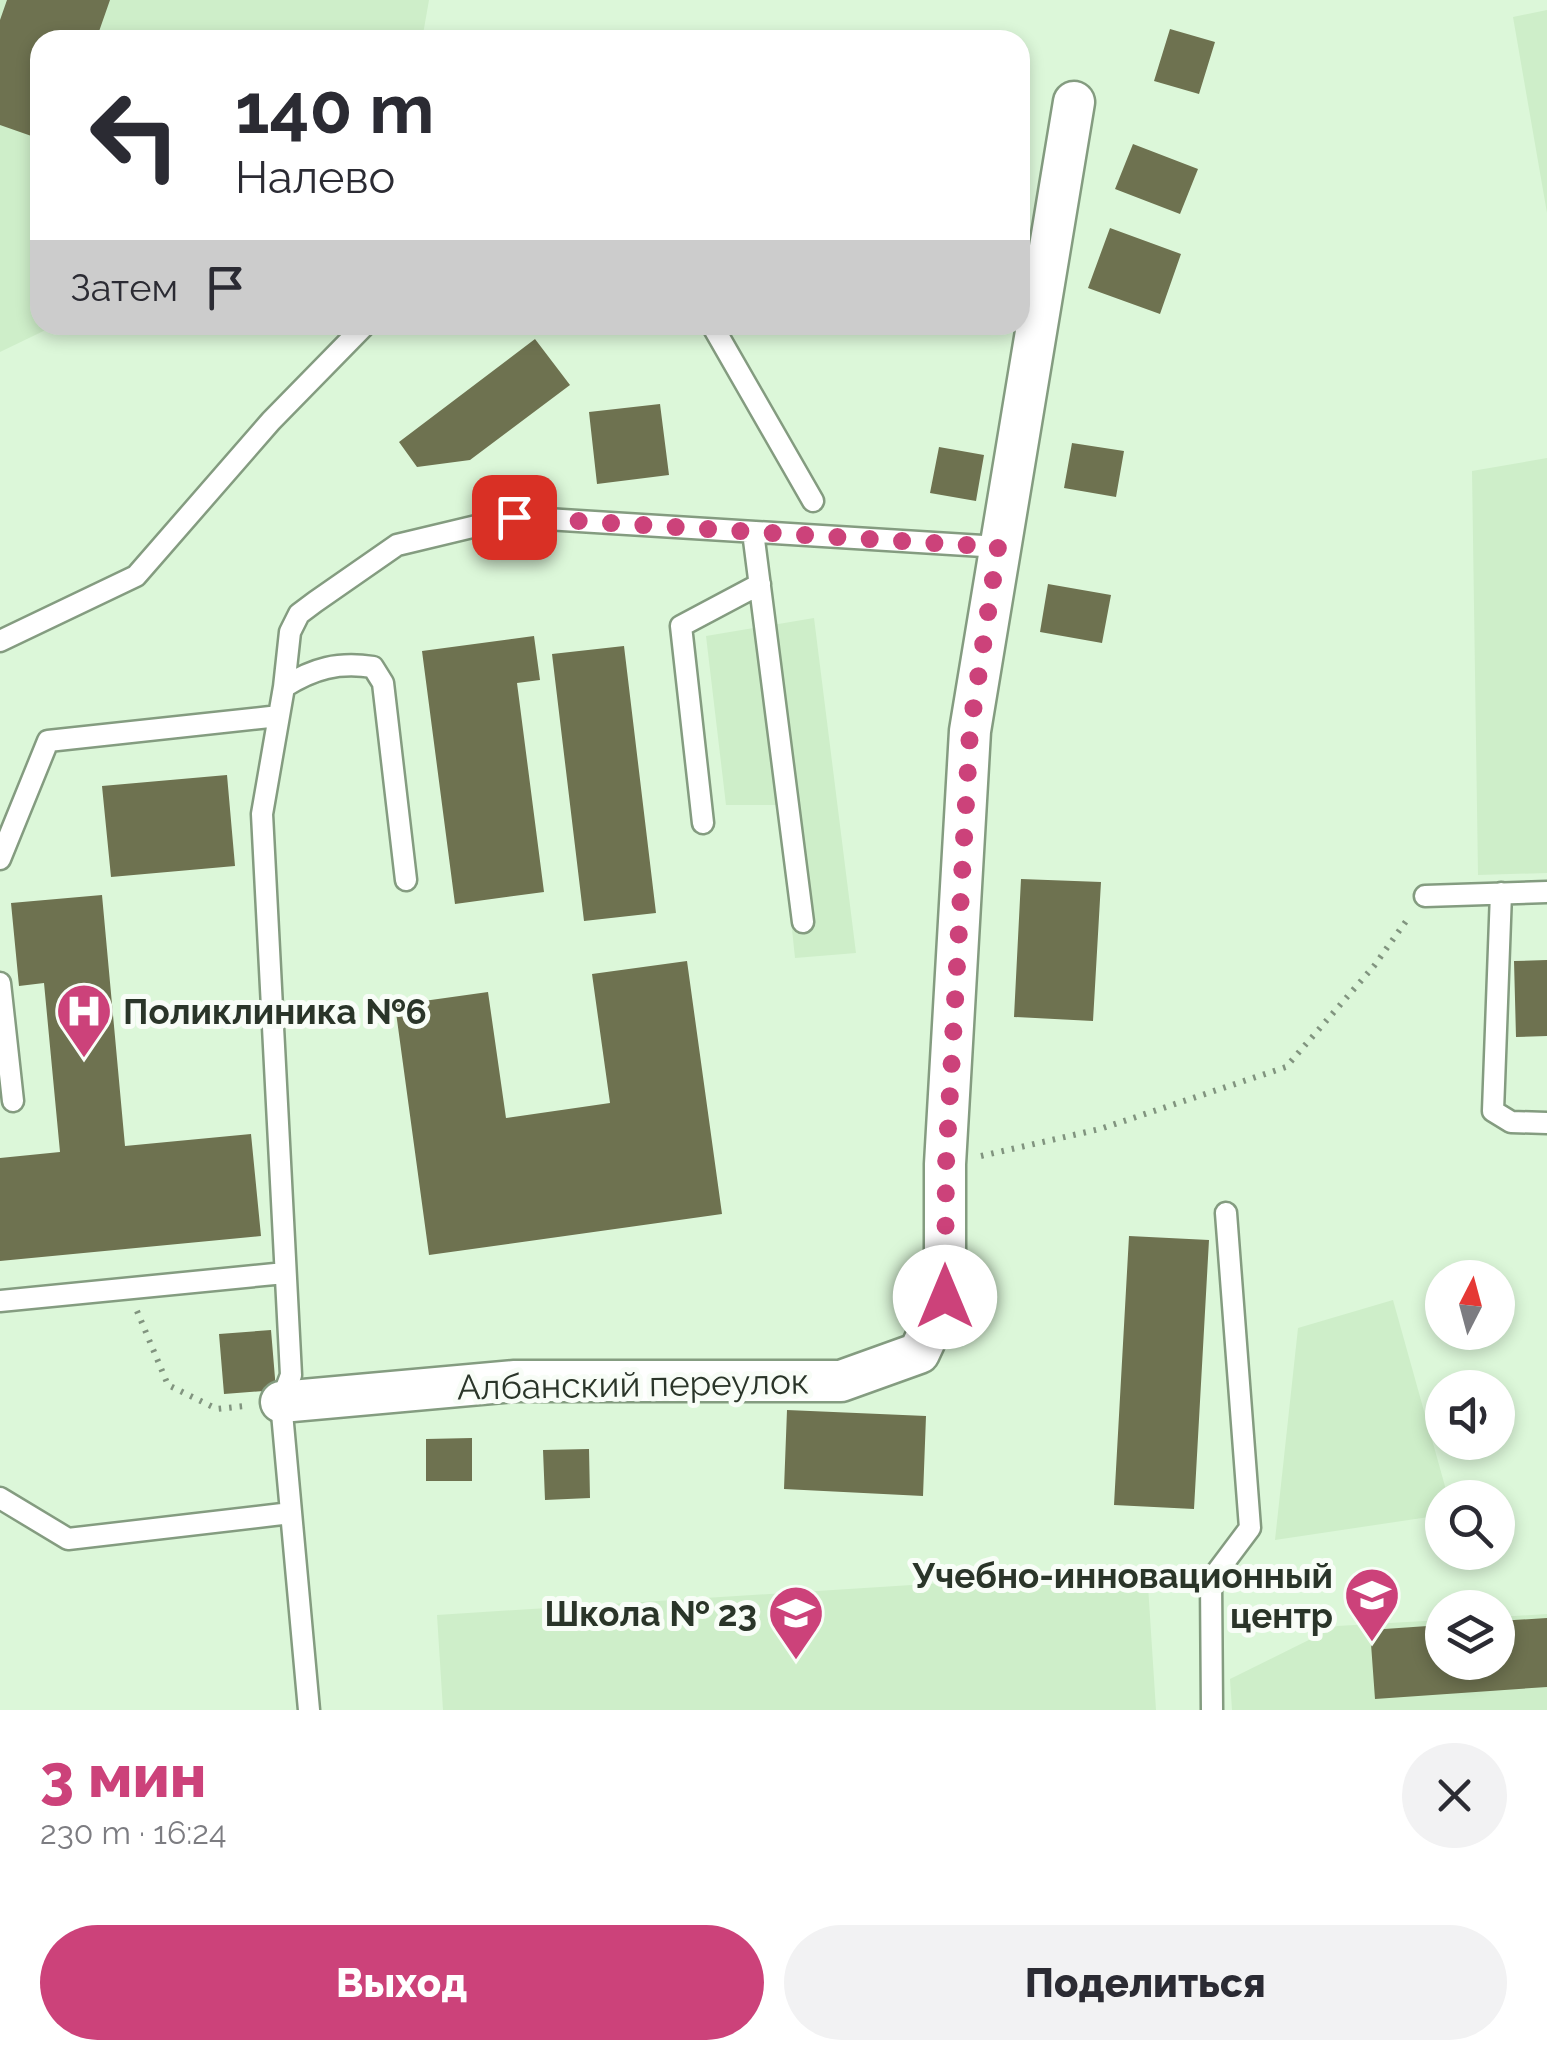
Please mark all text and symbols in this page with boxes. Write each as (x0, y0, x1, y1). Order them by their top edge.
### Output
text: 140 m (235, 67, 435, 149)
icon: left (70, 70, 200, 200)
text: Налево (235, 151, 395, 204)
icon: arrive (198, 260, 253, 315)
text: Затем (70, 265, 178, 310)
pin (472, 475, 557, 560)
icon: arrive (487, 490, 542, 545)
hospital icon: Поликлиника №6 (54, 981, 114, 1060)
place label: Поликлиника №6 (123, 991, 427, 1032)
position arrow (893, 1245, 997, 1349)
north arrow (1425, 1260, 1515, 1350)
map controls (1425, 1260, 1515, 1680)
street label: Албанский переулок (457, 1360, 809, 1408)
button: sound (1425, 1370, 1515, 1460)
button: search (1425, 1480, 1515, 1570)
place label: Учебно-инновационный центр (912, 1555, 1333, 1636)
school or university icon: Учебно-инновационный центр (1342, 1565, 1402, 1644)
school or university icon: Школа № 23 (766, 1583, 826, 1662)
button: layers (1425, 1590, 1515, 1680)
place label: Школа № 23 (544, 1593, 757, 1634)
text: 3 мин (40, 1741, 206, 1811)
button: close (1402, 1743, 1507, 1848)
text: 230 m · 16:24 (40, 1814, 226, 1851)
button: Выход (40, 1925, 764, 2040)
button: Поделиться (784, 1925, 1507, 2040)

